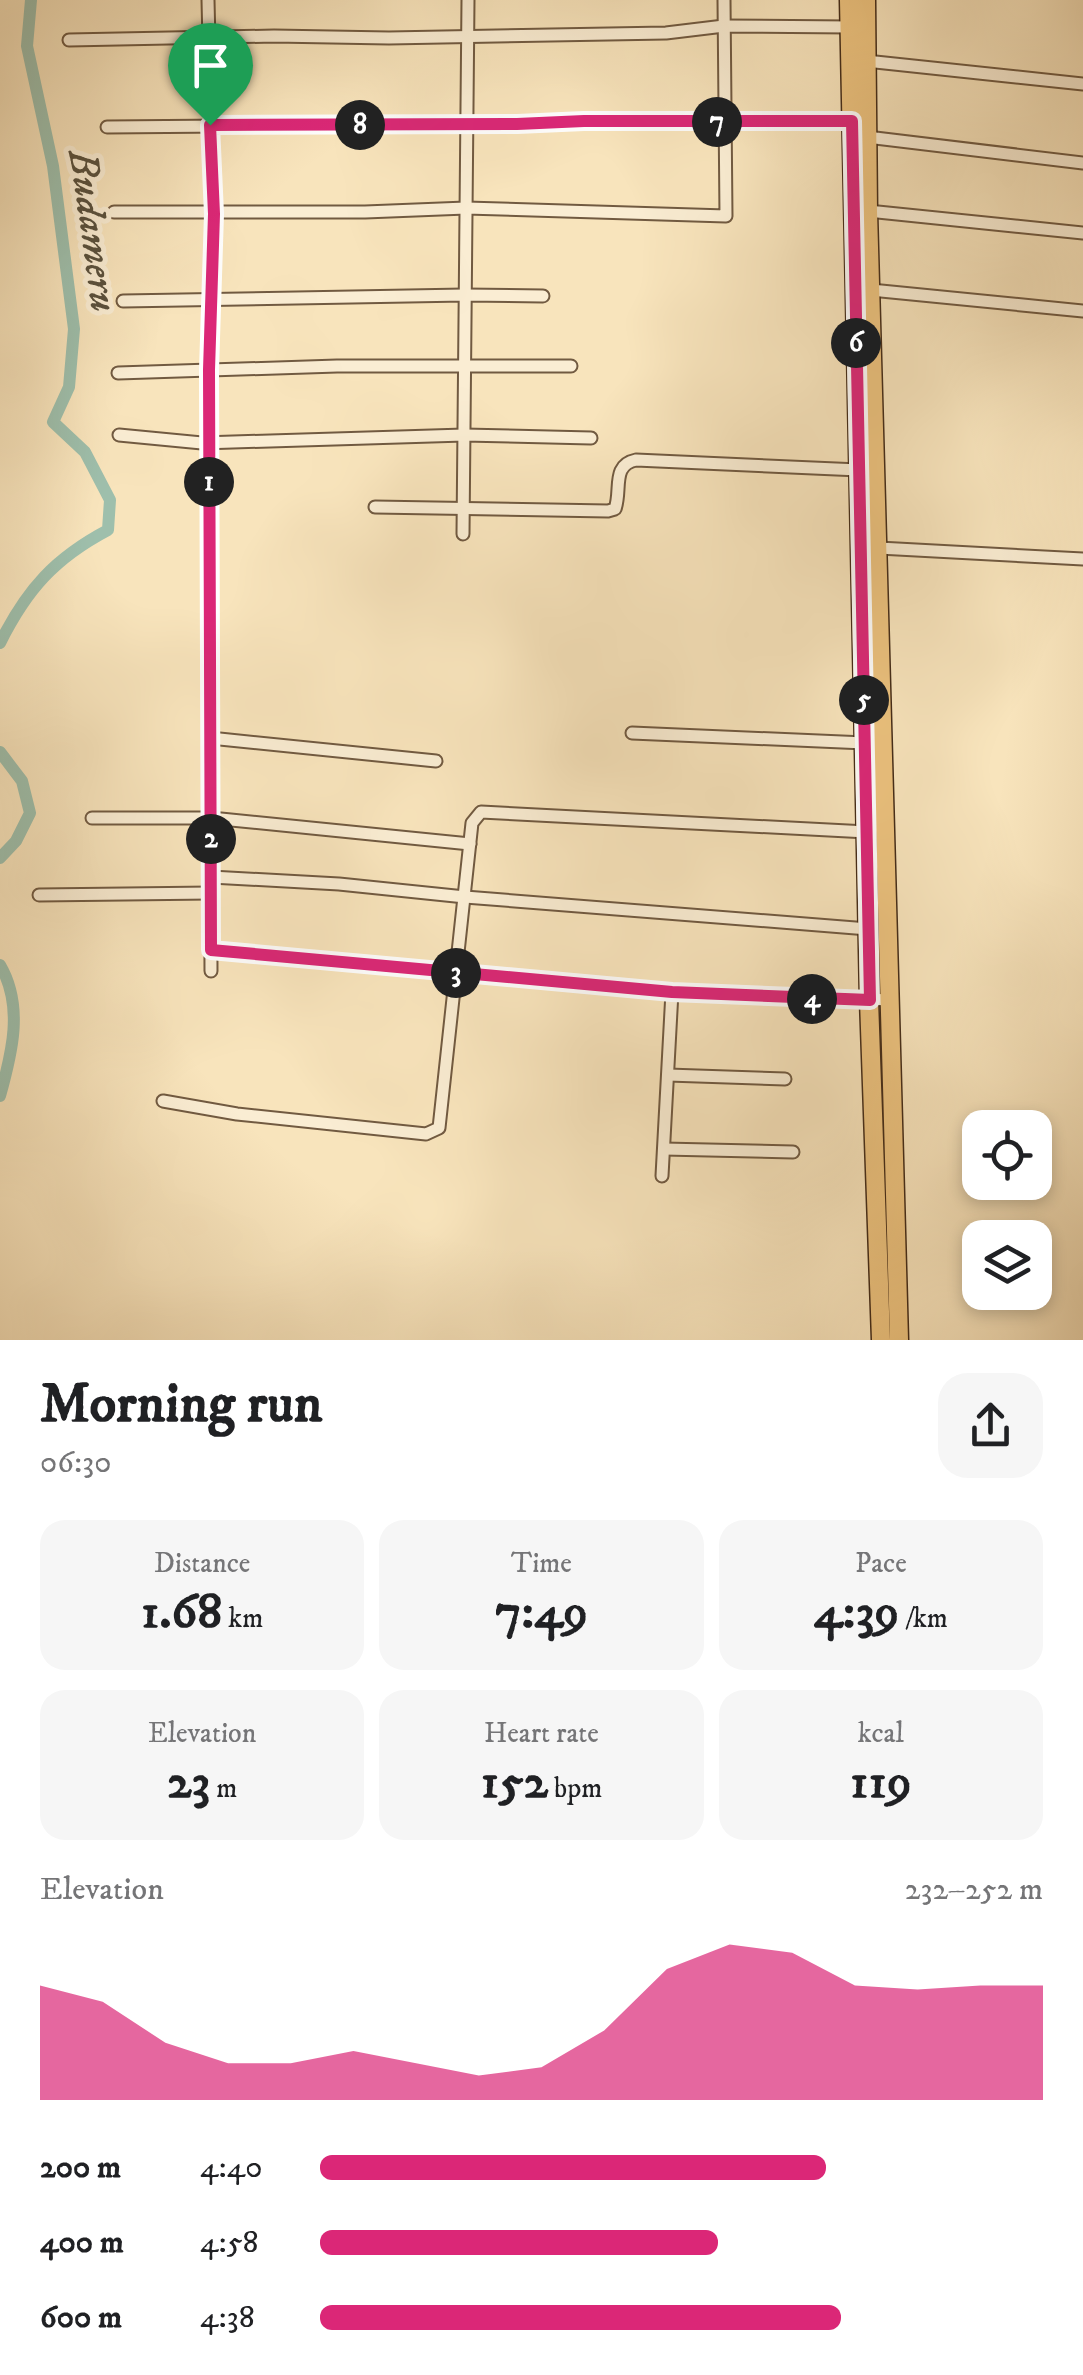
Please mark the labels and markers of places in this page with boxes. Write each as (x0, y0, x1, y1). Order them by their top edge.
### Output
pin (168, 23, 253, 126)
pin: 7 (692, 97, 742, 147)
pin: 8 (335, 100, 385, 150)
pin: 6 (831, 318, 881, 368)
pin: 1 (184, 457, 234, 507)
pin: 5 (839, 675, 889, 725)
pin: 2 (186, 814, 236, 864)
pin: 3 (431, 948, 481, 998)
pin: 4 (787, 974, 837, 1024)

